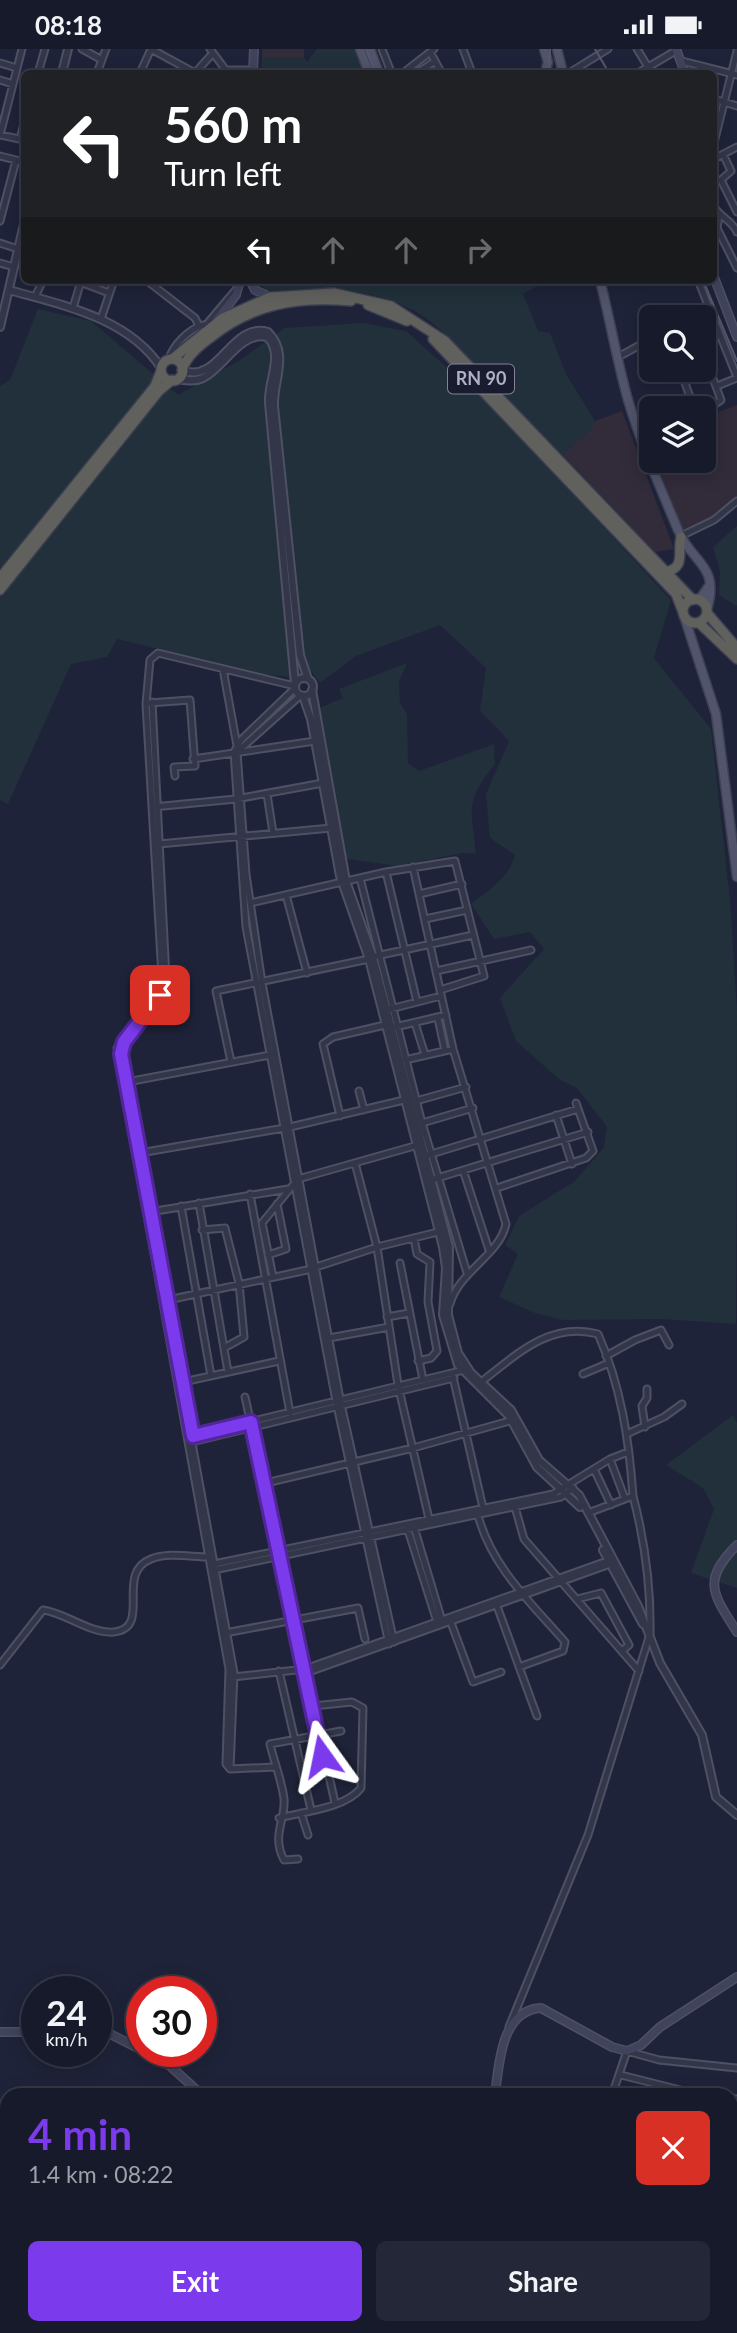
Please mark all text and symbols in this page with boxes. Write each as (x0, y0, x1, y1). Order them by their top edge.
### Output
text: 08:18 (35, 9, 102, 41)
text: 560 m (164, 95, 302, 153)
icon: left (49, 98, 140, 189)
text: Turn left (164, 154, 281, 193)
icon: left (241, 231, 279, 269)
icon: ahead (314, 231, 352, 269)
icon: ahead (387, 231, 425, 269)
icon: right (460, 231, 498, 269)
map controls (639, 305, 716, 473)
button: search (639, 305, 716, 382)
road number: RN 90 (448, 365, 514, 393)
button: layers (639, 396, 716, 473)
pin (130, 965, 190, 1025)
icon: arrive (141, 976, 179, 1014)
position arrow (285, 1719, 359, 1793)
speed limit sign: 30 (126, 1976, 217, 2067)
text: 24 (46, 1991, 87, 2033)
text: km/h (45, 2028, 88, 2050)
text: 4 min (28, 2109, 132, 2159)
button: close (636, 2111, 710, 2185)
text: 1.4 km · 08:22 (28, 2160, 173, 2188)
button: Exit (28, 2241, 362, 2321)
button: Share (376, 2241, 710, 2321)

